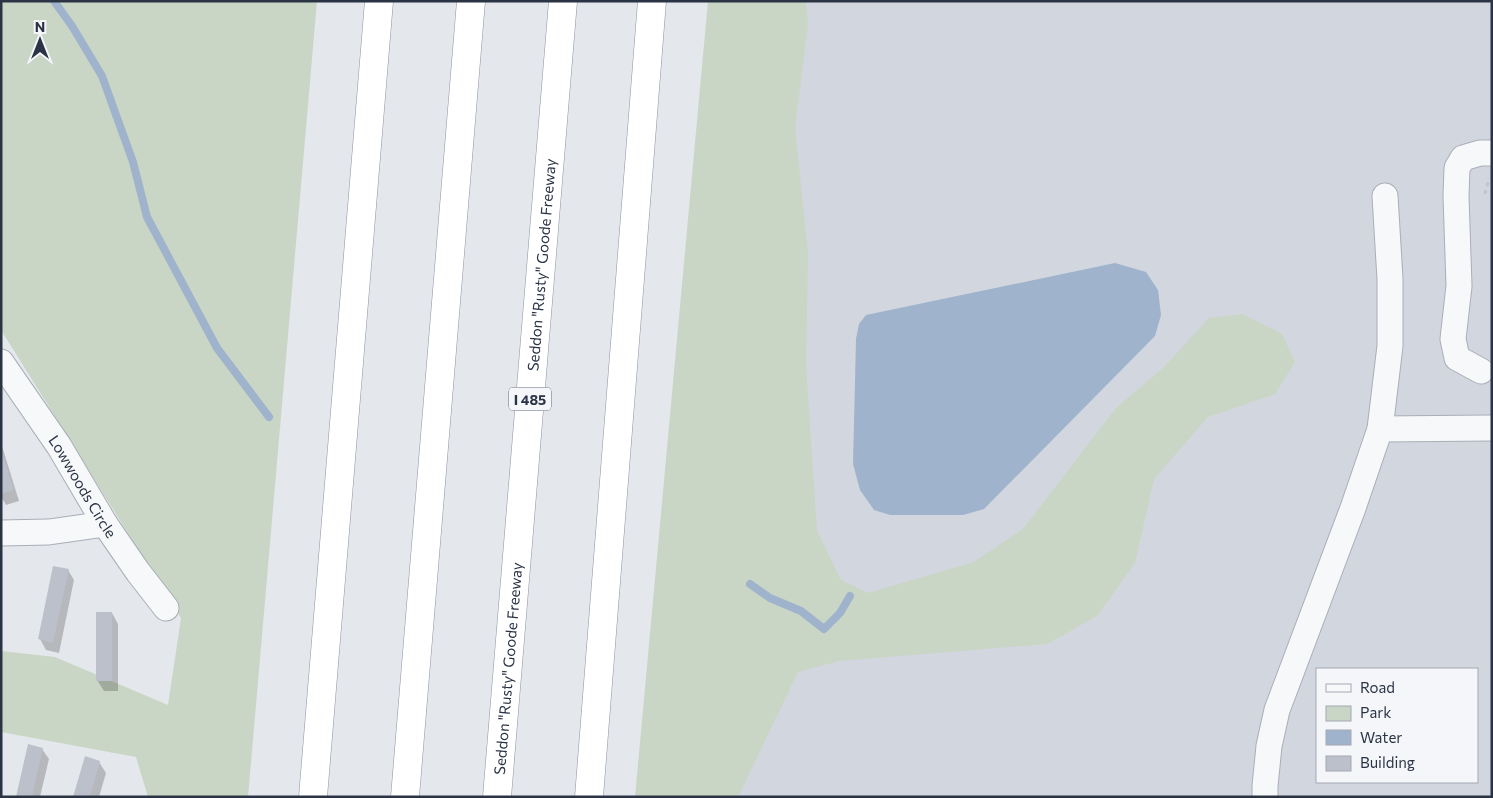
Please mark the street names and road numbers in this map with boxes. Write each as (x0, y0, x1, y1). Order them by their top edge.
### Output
street label: Seddon "Rusty" Goode Freeway (523, 158, 559, 372)
road number: I 485 (509, 388, 551, 410)
street label: Lowwoods Circle (45, 432, 121, 541)
street label: Seddon "Rusty" Goode Freeway (490, 561, 525, 775)

